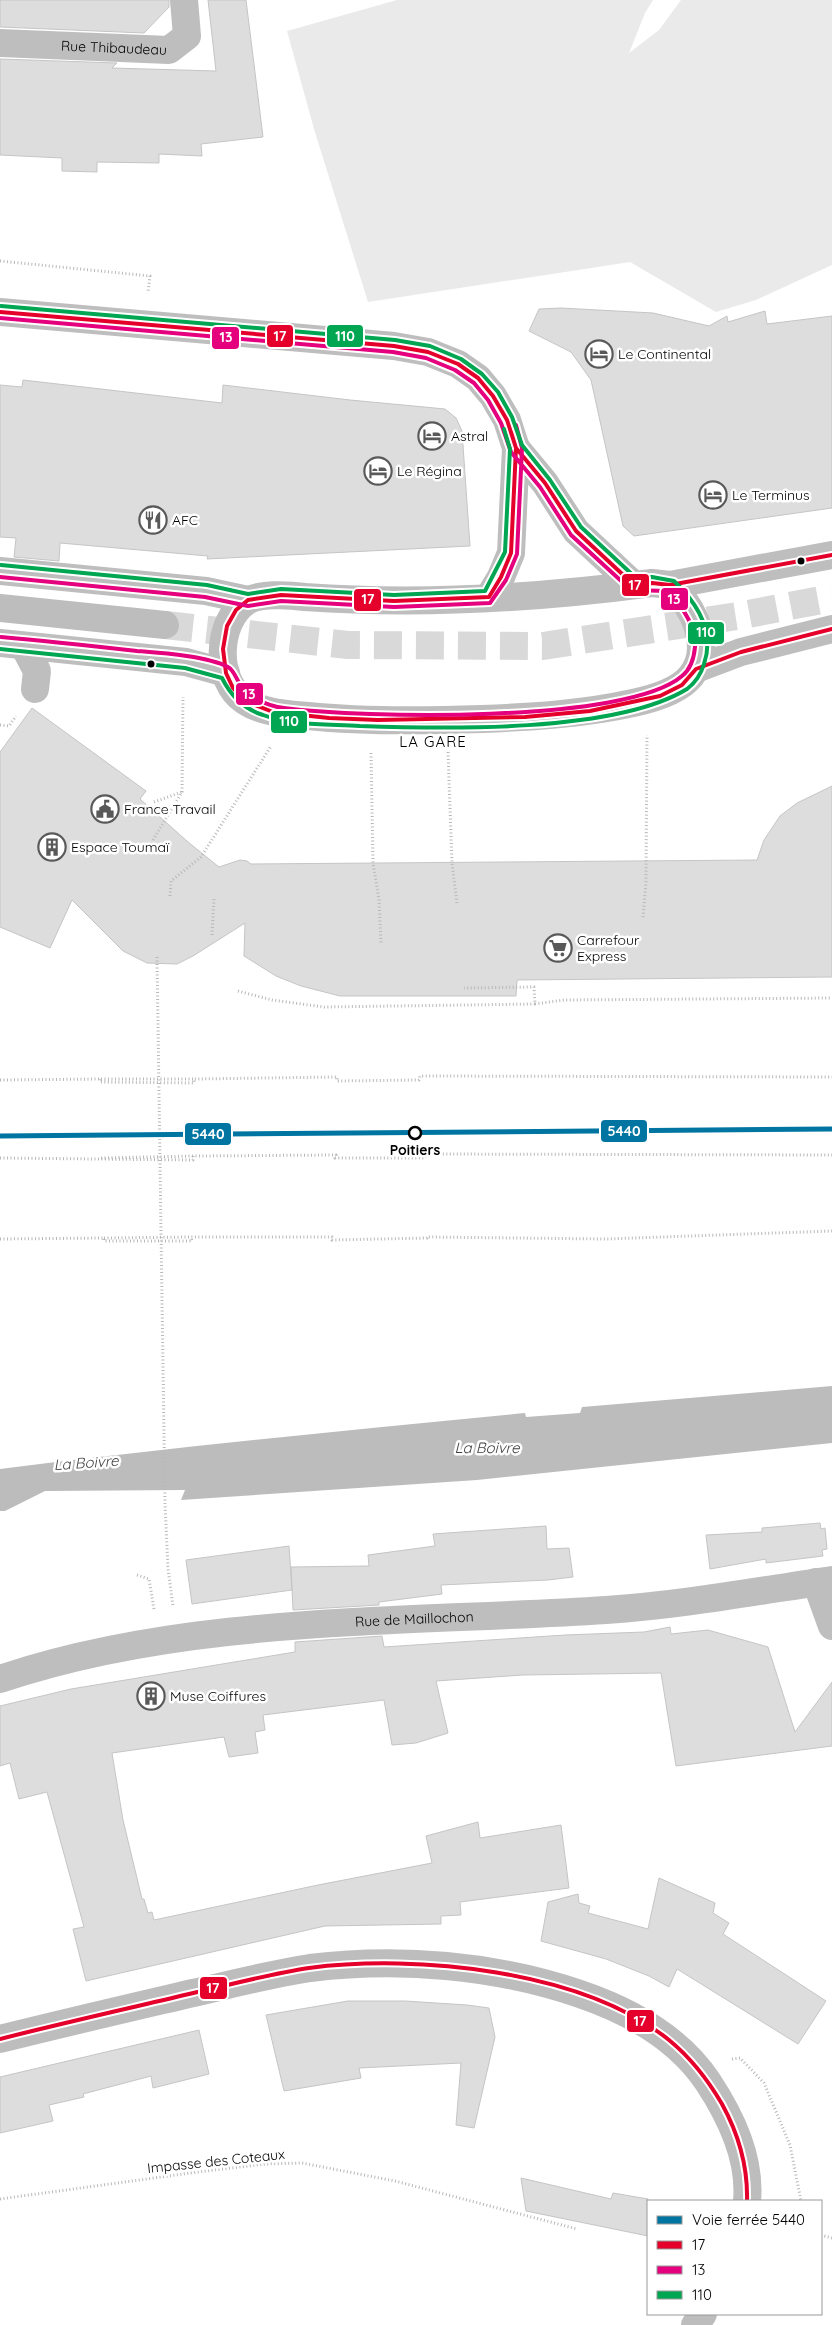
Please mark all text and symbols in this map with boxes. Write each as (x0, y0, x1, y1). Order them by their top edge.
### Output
street label: Rue Thibaudeau (61, 37, 167, 59)
line badge: 17 (266, 324, 294, 348)
line badge: 110 (326, 324, 364, 348)
line badge: 13 (211, 326, 240, 350)
text: 17 (273, 327, 287, 345)
text: 110 (335, 327, 355, 345)
text: 13 (220, 328, 232, 346)
hotel icon: Le Continental (584, 339, 614, 369)
place label: Le Continental (618, 345, 711, 363)
hotel icon: Astral (417, 421, 447, 451)
place label: Astral (451, 427, 488, 445)
hotel icon: Le Régina (363, 456, 393, 486)
place label: Le Régina (397, 462, 462, 480)
hotel icon: Le Terminus (698, 480, 728, 510)
place label: Le Terminus (732, 486, 810, 504)
restaurant icon: AFC (138, 505, 168, 535)
place label: AFC (172, 511, 198, 529)
unlabelled marker (796, 556, 806, 566)
line badge: 17 (621, 573, 650, 597)
text: 17 (628, 576, 642, 594)
line badge: 13 (660, 587, 689, 611)
line badge: 17 (353, 588, 382, 612)
text: 17 (361, 590, 375, 608)
text: 13 (668, 590, 680, 608)
line badge: 110 (687, 621, 725, 645)
text: 110 (696, 623, 716, 641)
unlabelled marker (146, 659, 156, 669)
line badge: 13 (235, 682, 264, 706)
text: 13 (243, 685, 255, 703)
line badge: 110 (270, 710, 308, 734)
text: 110 (279, 712, 299, 730)
district label: LA GARE (399, 732, 467, 751)
public building icon: France Travail (90, 794, 120, 824)
place label: France Travail (124, 800, 216, 818)
building icon: Espace Toumaï (37, 832, 67, 862)
place label: Espace Toumaï (71, 838, 170, 856)
place label: Carrefour Express (577, 931, 640, 965)
supermarket icon: Carrefour Express (543, 933, 573, 963)
line badge: 5440 (600, 1119, 648, 1143)
line badge: 5440 (184, 1122, 232, 1146)
text: 5440 (607, 1122, 641, 1140)
text: 5440 (191, 1125, 225, 1143)
marker: Poitiers (408, 1126, 422, 1140)
place label: Poitiers (390, 1141, 440, 1159)
water label: La Boivre (454, 1438, 520, 1457)
water label: La Boivre (53, 1451, 120, 1474)
street label: Rue de Maillochon (354, 1607, 474, 1631)
building icon: Muse Coiffures (136, 1681, 166, 1711)
place label: Muse Coiffures (170, 1687, 266, 1705)
line badge: 17 (199, 1976, 228, 2000)
text: 17 (206, 1979, 220, 1997)
line badge: 17 (626, 2009, 655, 2033)
text: 17 (633, 2012, 647, 2030)
street label: Impasse des Coteaux (146, 2145, 286, 2177)
legend (647, 2200, 822, 2315)
text: Voie ferrée 5440 (692, 2210, 805, 2229)
text: 17 (692, 2235, 706, 2254)
text: 13 (692, 2260, 706, 2279)
text: 110 (692, 2285, 712, 2304)

